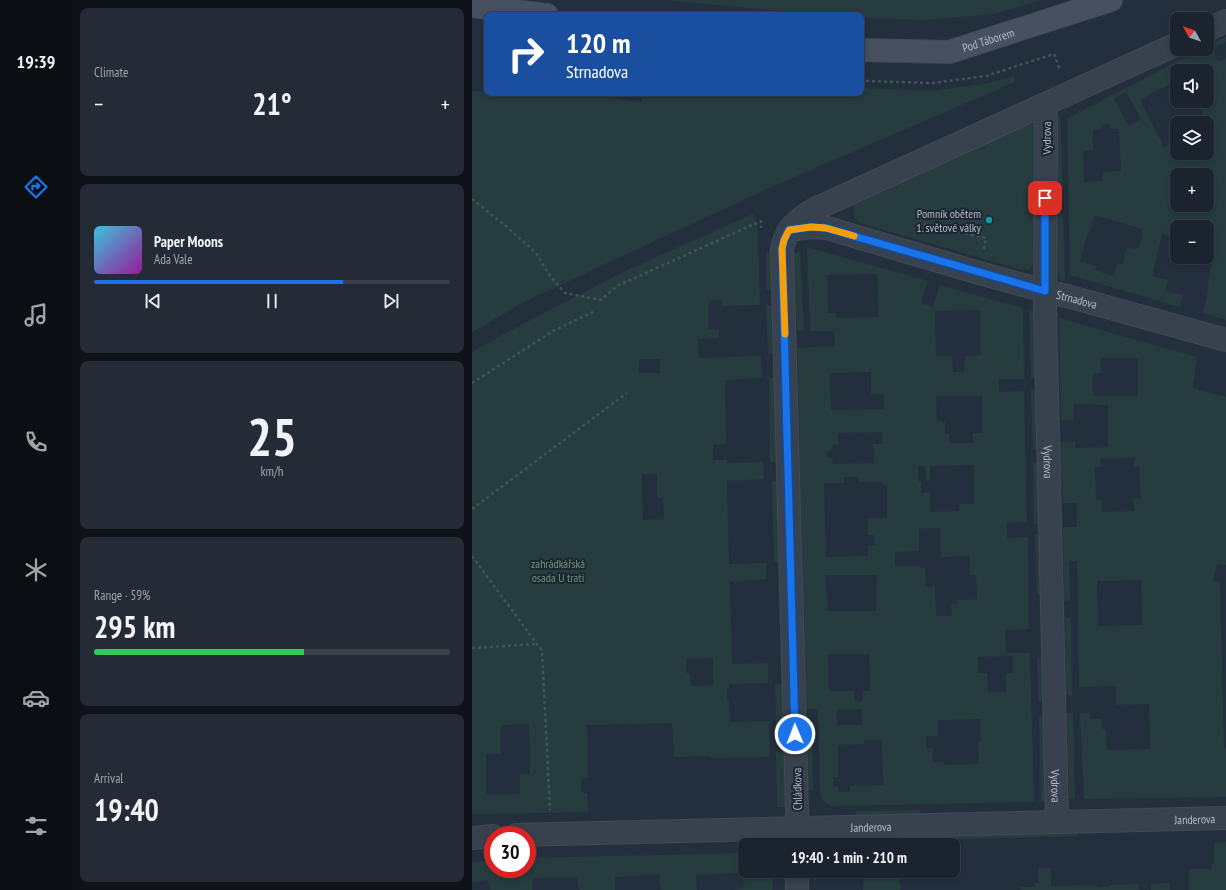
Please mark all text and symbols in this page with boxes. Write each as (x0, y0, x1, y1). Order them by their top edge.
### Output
north arrow (1170, 12, 1214, 56)
map controls (1170, 12, 1214, 264)
text: 120 m (566, 24, 630, 61)
street label: Pod Táborem (960, 24, 1016, 55)
icon: right (500, 28, 552, 80)
text: 19:39 (17, 50, 55, 73)
text: Strnadova (566, 60, 628, 83)
text: Climate (94, 64, 128, 81)
button: sound (1170, 64, 1214, 108)
text: 21° (252, 84, 292, 123)
text: − (94, 90, 103, 118)
text: + (441, 90, 450, 118)
button: layers (1170, 116, 1214, 160)
street label: Vydrova (1039, 121, 1054, 155)
button: + (1170, 168, 1214, 212)
icon: directions (22, 173, 50, 201)
pin (1028, 181, 1062, 215)
icon: arrive (1034, 187, 1056, 209)
place label: Pomník obětem 1. světové války (916, 206, 981, 235)
marker: Pomník obětem 1. světové války (984, 215, 994, 225)
button: − (1170, 220, 1214, 264)
text: Paper Moons (154, 232, 223, 251)
text: Ada Vale (154, 251, 193, 268)
street label: Strnadova (1055, 286, 1099, 312)
icon: previous (142, 290, 164, 312)
icon: pause (261, 290, 283, 312)
icon: next (380, 290, 402, 312)
icon: music (22, 301, 50, 329)
text: 25 (247, 403, 297, 470)
icon: phone (22, 428, 50, 456)
street label: Vydrova (1041, 444, 1056, 479)
text: km/h (260, 463, 284, 480)
icon: climate (22, 556, 50, 584)
park label: zahrádkářská osada U trati (531, 556, 585, 585)
text: Range · 59% (94, 587, 150, 604)
text: 295 km (94, 607, 175, 646)
icon: car (22, 684, 50, 712)
position arrow (774, 713, 816, 755)
street label: Chládkova (789, 767, 805, 810)
street label: Vydrova (1048, 768, 1064, 803)
text: Arrival (94, 770, 123, 787)
text: 19:40 (94, 790, 159, 829)
street label: Janderova (1173, 811, 1216, 827)
icon: filters (22, 812, 50, 840)
street label: Janderova (849, 819, 892, 835)
speed limit sign: 30 (484, 826, 536, 878)
text: 19:40 · 1 min · 210 m (791, 848, 907, 867)

